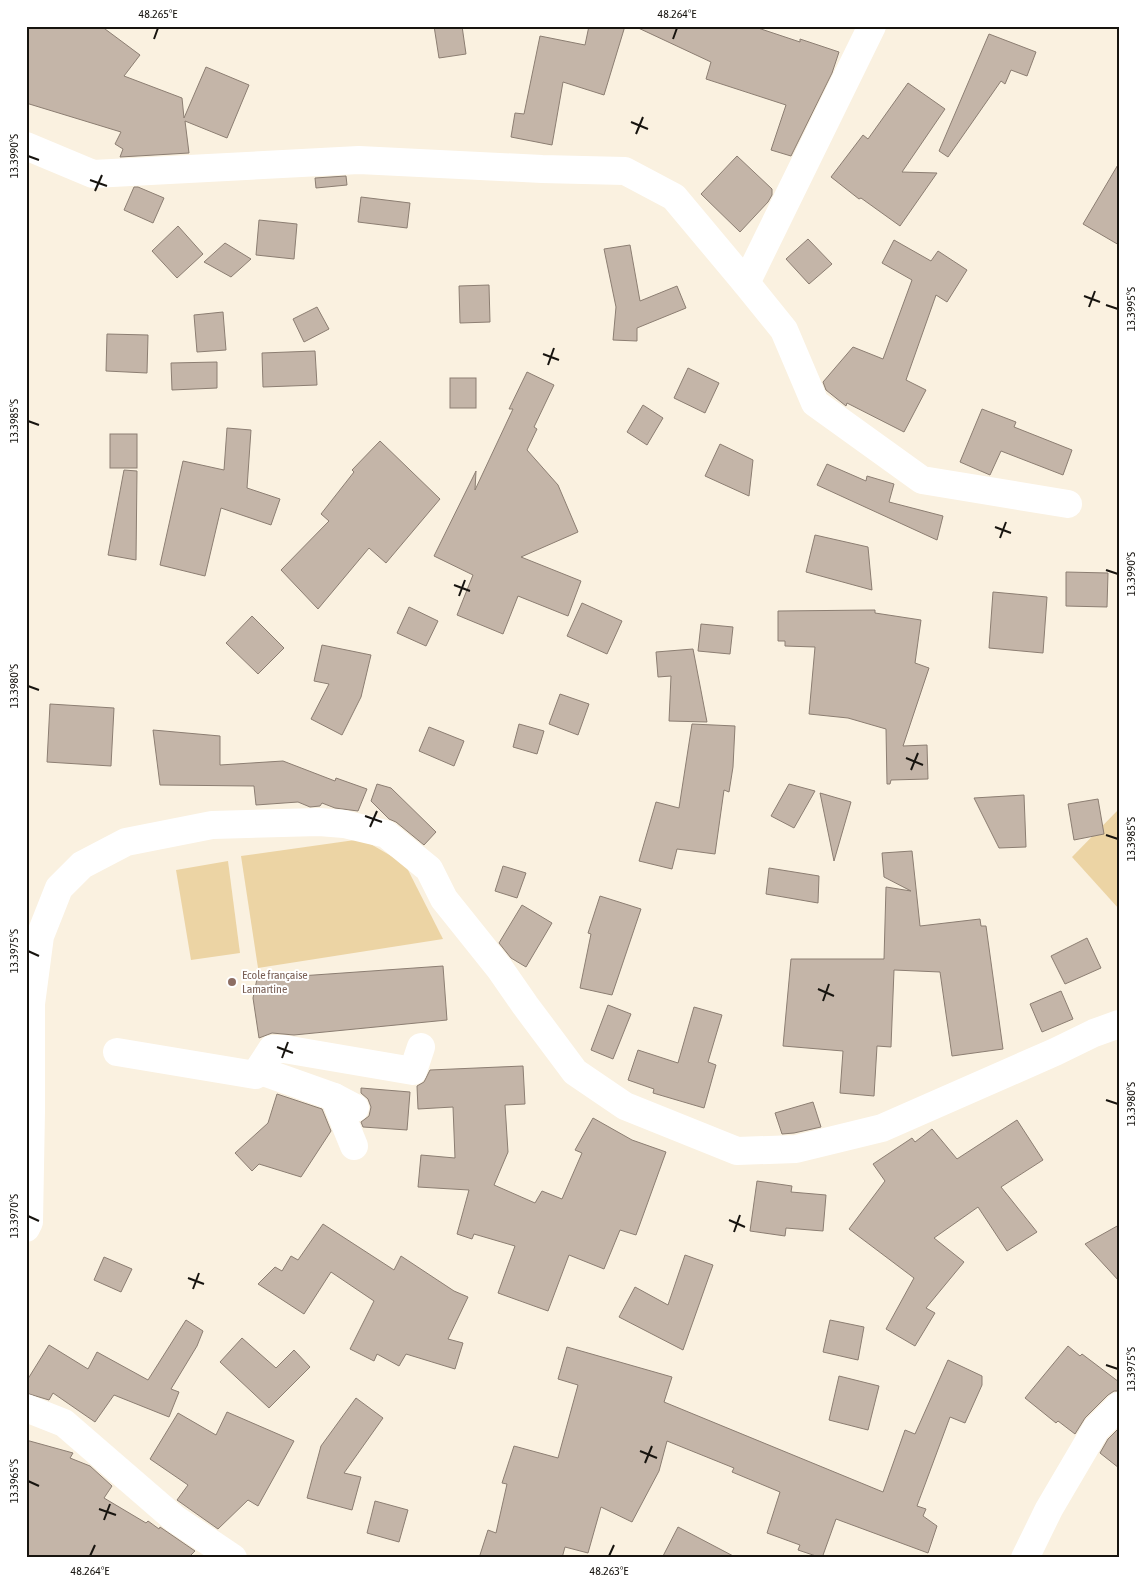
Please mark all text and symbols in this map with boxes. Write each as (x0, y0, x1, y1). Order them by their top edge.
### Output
text: 48.265°E (139, 7, 177, 21)
text: 48.264°E (658, 7, 696, 21)
text: 13.3990°S (7, 134, 21, 178)
text: 13.3995°S (1124, 287, 1138, 331)
text: 13.3985°S (7, 399, 21, 443)
text: 13.3990°S (1124, 552, 1138, 596)
text: 13.3980°S (7, 664, 21, 708)
text: 13.3985°S (1124, 817, 1138, 861)
text: 13.3975°S (7, 929, 21, 973)
place label: Ecole française Lamartine (242, 968, 308, 996)
marker: Ecole française Lamartine (226, 976, 238, 988)
text: 13.3980°S (1124, 1082, 1138, 1126)
text: 13.3970°S (7, 1194, 21, 1238)
text: 13.3975°S (1124, 1347, 1138, 1391)
text: 13.3965°S (7, 1459, 21, 1503)
text: 48.264°E (71, 1564, 109, 1578)
text: 48.263°E (590, 1564, 628, 1578)

